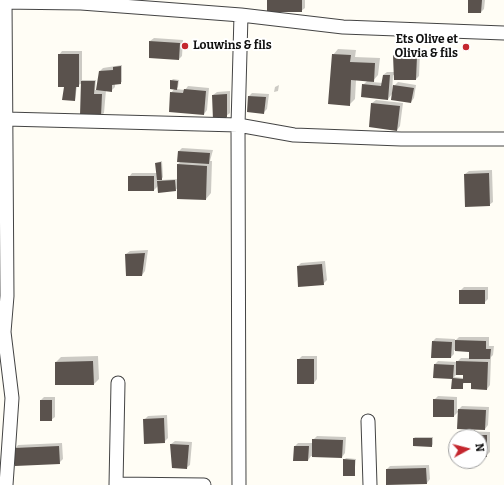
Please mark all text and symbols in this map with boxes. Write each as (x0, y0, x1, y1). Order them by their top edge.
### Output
place label: Ets Olive et Olivia & fils (395, 33, 458, 61)
place label: Louwins & fils (193, 39, 272, 53)
marker: Louwins & fils (180, 41, 190, 51)
marker: Ets Olive et Olivia & fils (461, 42, 471, 52)
north arrow (448, 429, 488, 469)
text: N (472, 443, 486, 453)

